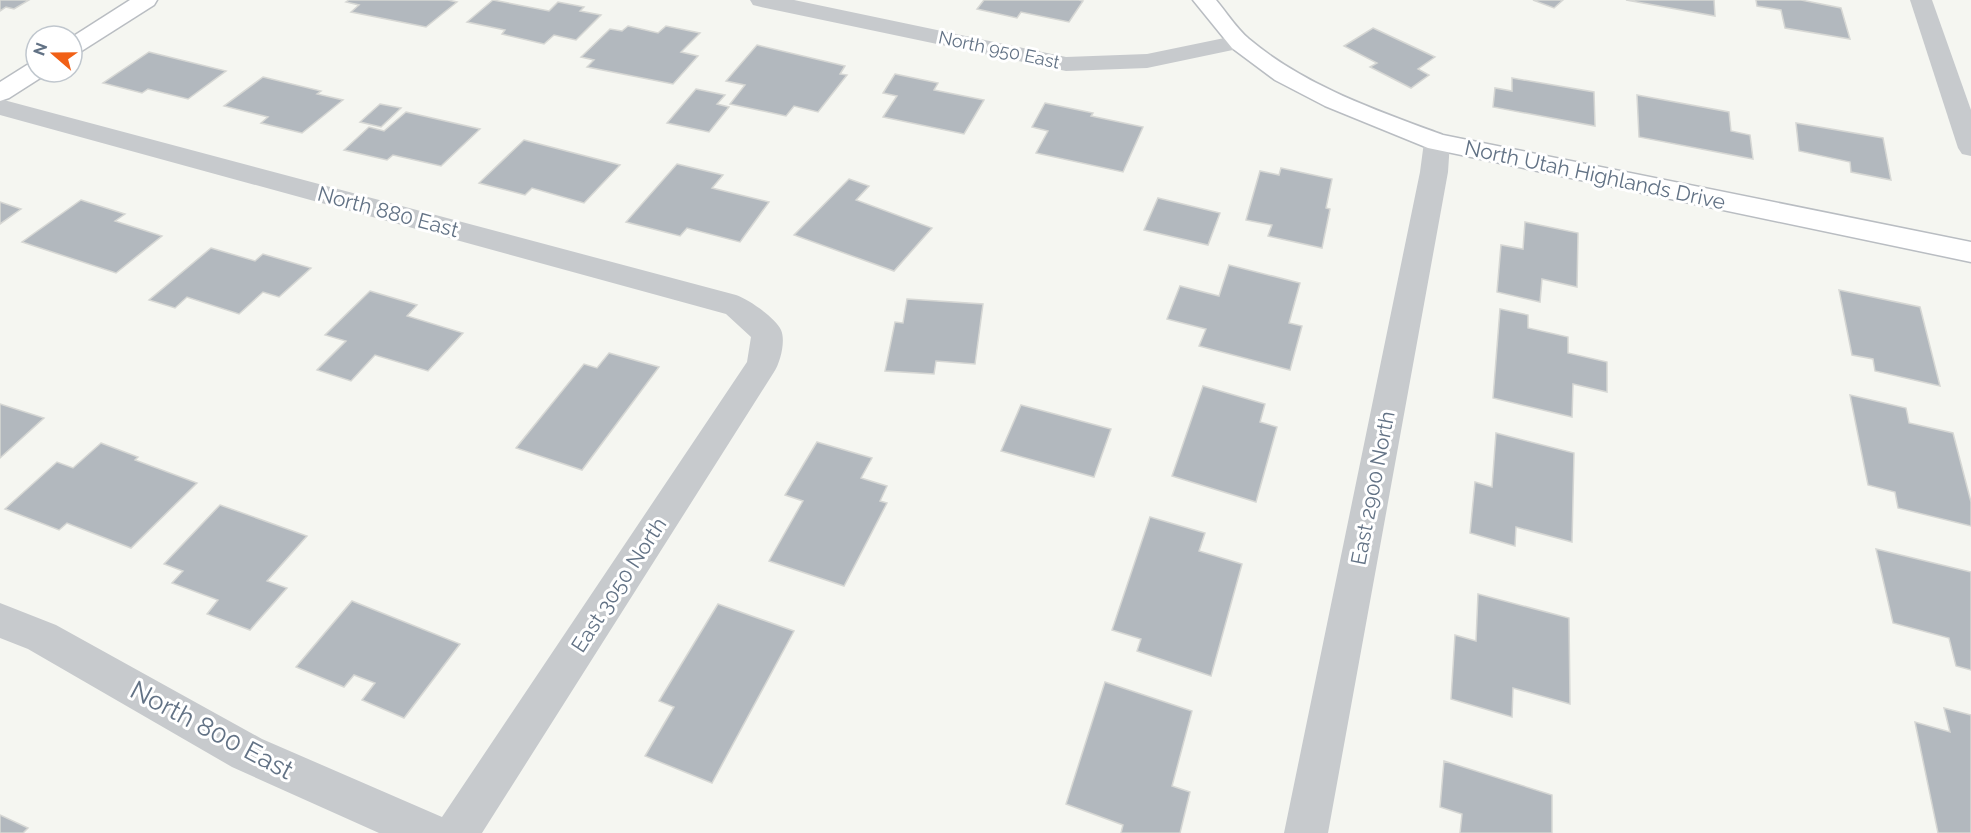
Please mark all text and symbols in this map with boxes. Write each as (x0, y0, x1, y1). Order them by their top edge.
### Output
north arrow (24, 24, 84, 84)
street label: North 950 East (937, 26, 1062, 73)
text: N (29, 40, 51, 58)
street label: North Utah Highlands Drive (1463, 135, 1728, 214)
street label: North 880 East (315, 181, 461, 242)
street label: East 2900 North (1345, 409, 1400, 567)
street label: East 3050 North (566, 513, 671, 657)
street label: North 800 East (125, 674, 299, 786)

